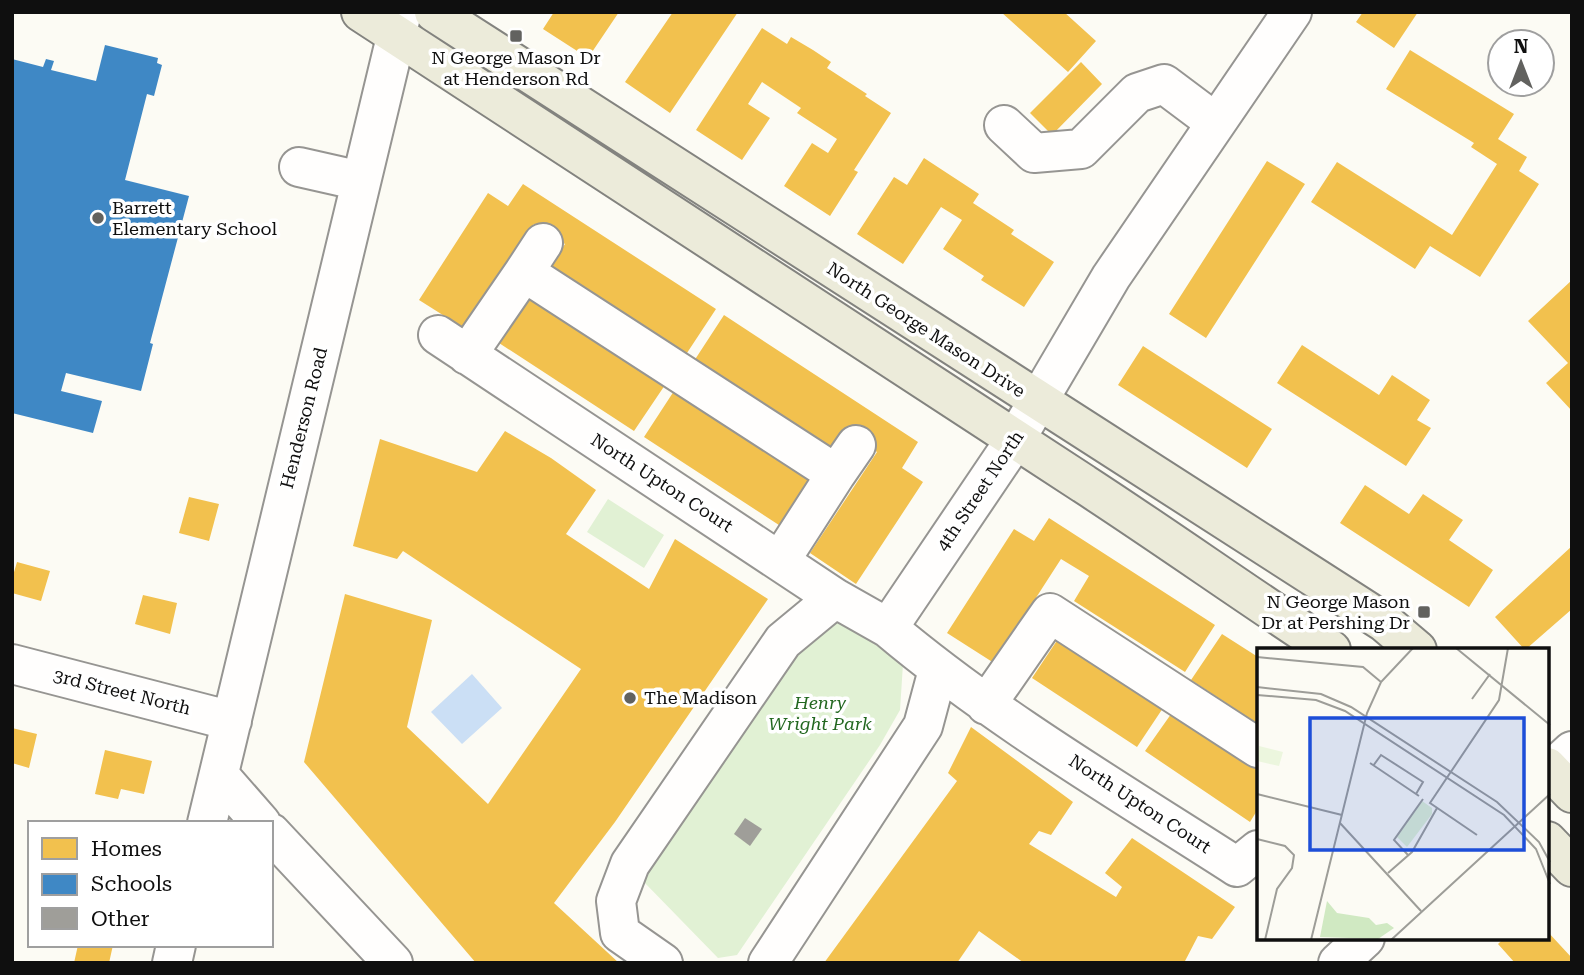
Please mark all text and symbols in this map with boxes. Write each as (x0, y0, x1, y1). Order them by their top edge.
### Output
marker: N George Mason Dr at Henderson Rd (508, 28, 524, 44)
north arrow (1486, 28, 1556, 98)
text: N (1514, 35, 1529, 58)
place label: N George Mason Dr at Henderson Rd (431, 47, 601, 89)
place label: Barrett Elementary School (112, 197, 277, 239)
marker: Barrett Elementary School (90, 210, 106, 226)
street label: North George Mason Drive (823, 258, 1029, 402)
street label: Henderson Road (276, 345, 331, 491)
street label: 4th Street North (932, 426, 1028, 555)
street label: North Upton Court (587, 429, 737, 536)
place label: N George Mason Dr at Pershing Dr (1261, 591, 1410, 633)
marker: N George Mason Dr at Pershing Dr (1416, 604, 1432, 620)
inset map (1257, 648, 1549, 940)
street label: 3rd Street North (51, 664, 193, 719)
place label: The Madison (644, 687, 758, 708)
marker: The Madison (622, 690, 638, 706)
park label: Henry Wright Park (768, 692, 872, 734)
street label: North Upton Court (1065, 750, 1215, 857)
legend (28, 821, 273, 947)
text: Homes (91, 837, 162, 861)
text: Schools (91, 872, 172, 896)
text: Other (91, 907, 150, 931)

